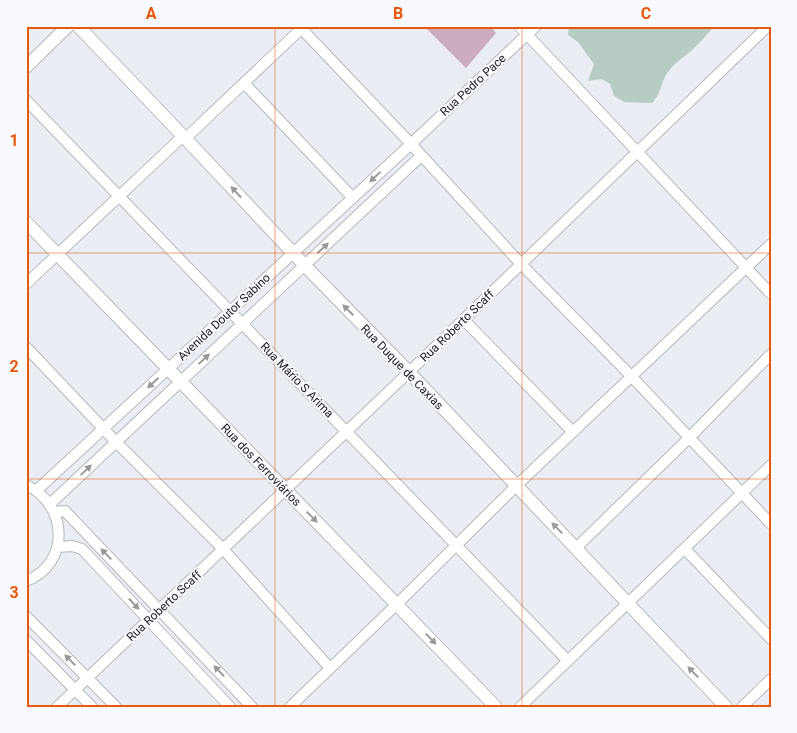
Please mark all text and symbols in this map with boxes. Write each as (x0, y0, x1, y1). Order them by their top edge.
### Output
text: A (146, 4, 157, 23)
text: B (393, 4, 403, 23)
text: C (641, 4, 651, 23)
street label: Rua Pedro Pace (437, 51, 509, 119)
text: 1 (9, 131, 19, 150)
one-way arrow (370, 171, 382, 183)
one-way arrow (230, 186, 242, 198)
one-way arrow (317, 242, 329, 254)
street label: Avenida Doutor Sabino (175, 270, 273, 363)
street label: Rua Roberto Scaff (417, 287, 497, 365)
one-way arrow (342, 304, 354, 316)
street label: Rua Duque de Caxias (358, 322, 446, 412)
street label: Rua Mário S Arima (257, 339, 337, 421)
one-way arrow (198, 353, 210, 365)
text: 2 (9, 357, 19, 376)
one-way arrow (148, 377, 160, 389)
street label: Rua dos Ferroviários (218, 421, 304, 509)
one-way arrow (79, 464, 91, 476)
one-way arrow (306, 511, 318, 523)
one-way arrow (551, 523, 563, 535)
one-way arrow (100, 548, 112, 560)
street label: Rua Roberto Scaff (124, 567, 205, 644)
text: 3 (9, 583, 19, 602)
one-way arrow (128, 598, 140, 610)
one-way arrow (425, 633, 437, 645)
one-way arrow (64, 654, 76, 666)
one-way arrow (213, 666, 225, 678)
one-way arrow (687, 666, 699, 678)

